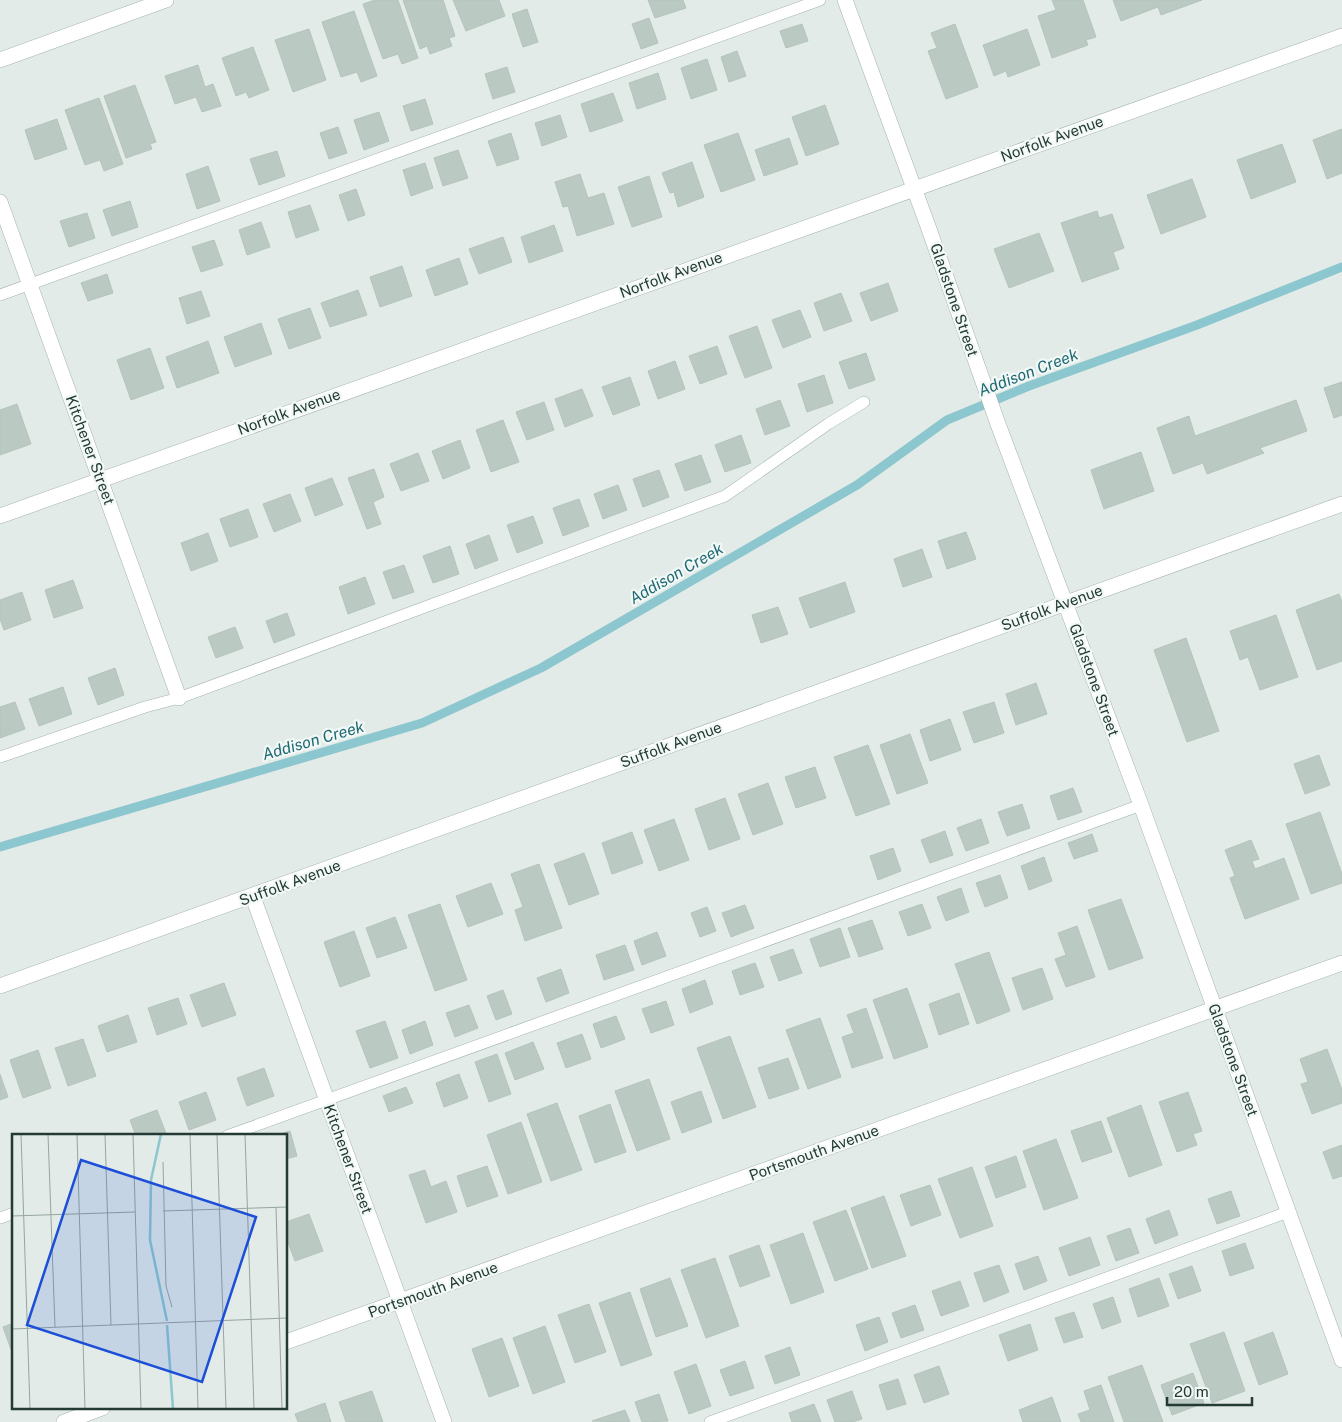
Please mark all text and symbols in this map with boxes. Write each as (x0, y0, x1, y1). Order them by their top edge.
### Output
street label: Norfolk Avenue (998, 112, 1106, 165)
street label: Gladstone Street (927, 241, 982, 359)
street label: Norfolk Avenue (617, 248, 725, 301)
water label: Addison Creek (976, 345, 1081, 400)
street label: Norfolk Avenue (235, 385, 343, 438)
street label: Kitchener Street (63, 393, 118, 507)
water label: Addison Creek (626, 539, 727, 608)
street label: Suffolk Avenue (999, 581, 1105, 634)
street label: Gladstone Street (1066, 621, 1123, 739)
water label: Addison Creek (260, 717, 367, 764)
street label: Suffolk Avenue (618, 718, 724, 771)
street label: Suffolk Avenue (237, 856, 343, 909)
street label: Gladstone Street (1205, 1001, 1262, 1119)
street label: Kitchener Street (321, 1102, 376, 1216)
street label: Portsmouth Avenue (747, 1121, 881, 1184)
inset map (12, 1134, 288, 1410)
street label: Portsmouth Avenue (366, 1258, 500, 1321)
scale bar (1167, 1374, 1252, 1406)
text: 20 m (1174, 1383, 1209, 1400)

